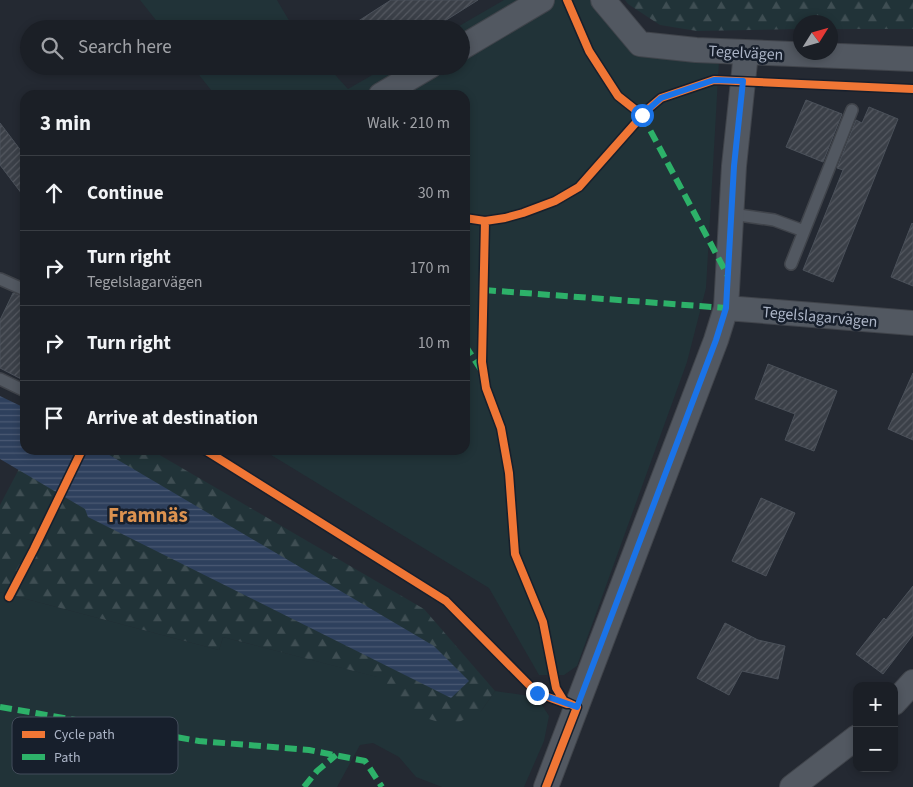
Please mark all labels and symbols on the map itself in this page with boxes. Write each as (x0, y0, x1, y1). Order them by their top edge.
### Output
north arrow (793, 15, 838, 60)
street label: Tegelvägen (708, 40, 784, 66)
route start (631, 104, 654, 127)
street label: Tegelslagarvägen (761, 301, 878, 333)
district label: Framnäs (108, 500, 188, 530)
route end (526, 682, 549, 705)
legend (12, 717, 178, 774)
text: Cycle path (54, 725, 115, 745)
text: Path (54, 748, 81, 768)

